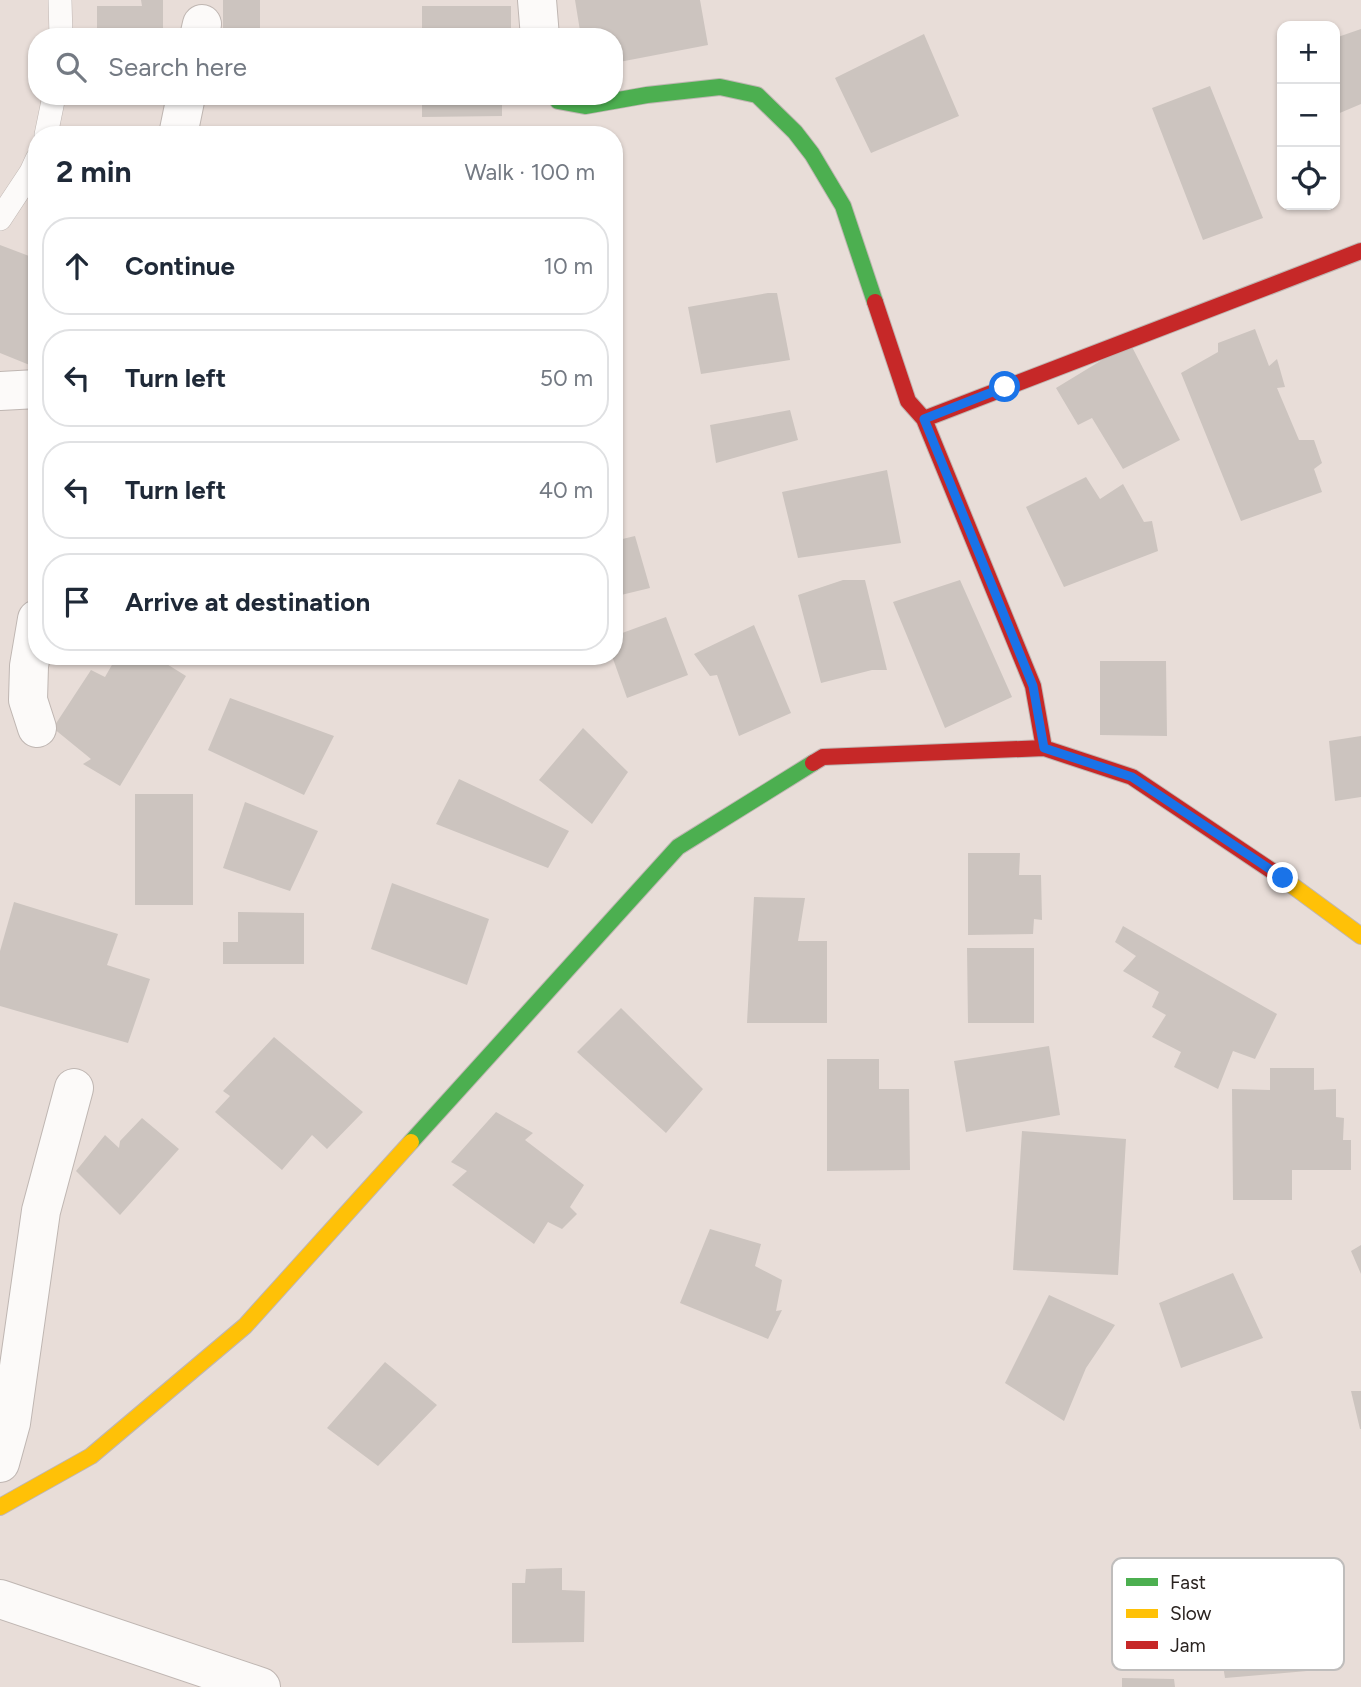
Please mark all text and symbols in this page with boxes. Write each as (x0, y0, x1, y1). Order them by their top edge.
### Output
map controls (1277, 21, 1340, 210)
button: + (1277, 21, 1340, 84)
search box (28, 28, 623, 105)
icon: search (52, 48, 90, 86)
text: Search here (108, 51, 247, 83)
button: − (1277, 84, 1340, 147)
button: locate (1277, 147, 1340, 210)
text: 2 min (56, 153, 132, 190)
text: Walk · 100 m (464, 158, 595, 186)
icon: ahead (58, 247, 96, 285)
text: Continue (125, 250, 235, 282)
text: 10 m (544, 252, 593, 280)
icon: left (58, 359, 96, 397)
text: Turn left (125, 362, 226, 394)
text: 50 m (540, 364, 593, 392)
route start (989, 371, 1020, 402)
icon: left (58, 471, 96, 509)
text: Turn left (125, 474, 226, 506)
text: 40 m (539, 476, 593, 504)
icon: arrive (58, 583, 96, 621)
text: Arrive at destination (125, 586, 370, 618)
route end (1267, 862, 1298, 893)
legend (1112, 1558, 1344, 1670)
text: Fast (1170, 1571, 1206, 1594)
text: Slow (1170, 1602, 1212, 1625)
text: Jam (1170, 1634, 1206, 1657)

